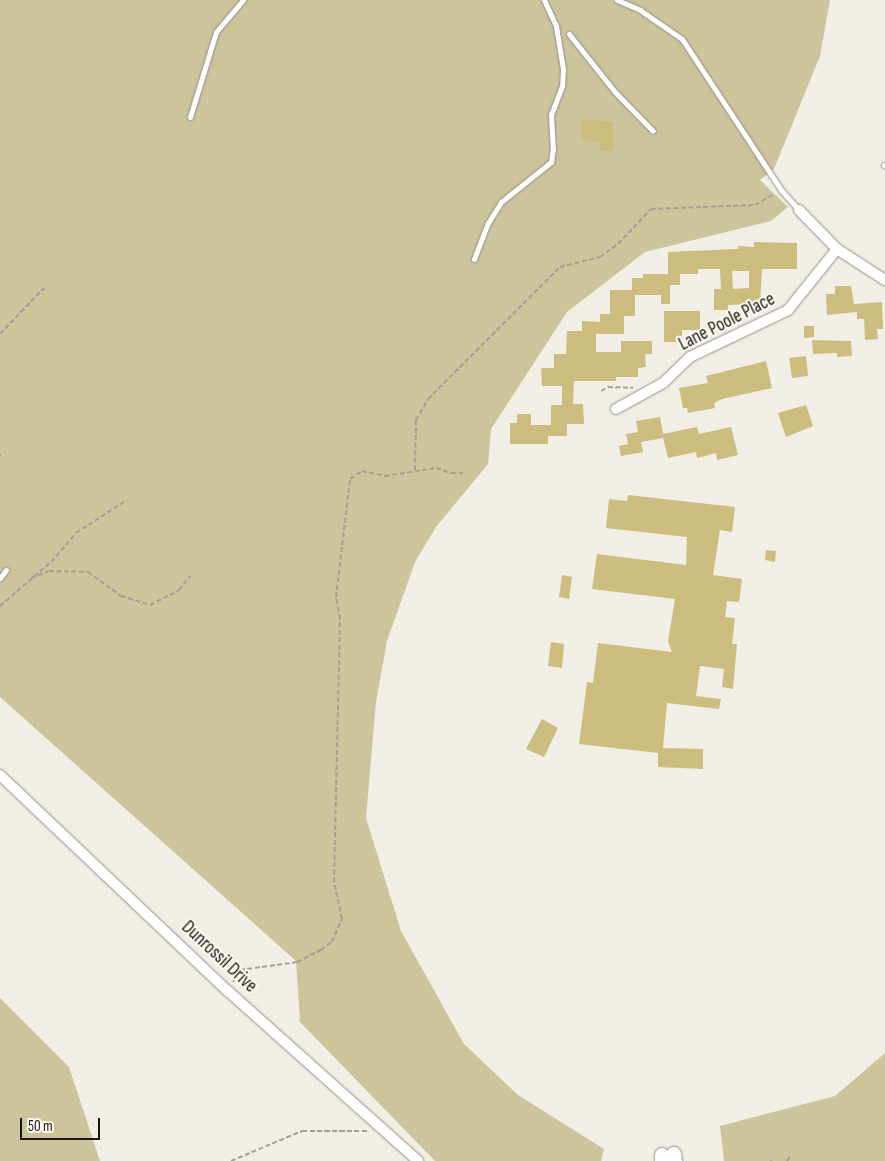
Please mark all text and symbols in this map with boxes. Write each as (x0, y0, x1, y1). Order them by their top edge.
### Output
street label: Lane Poole Place (675, 288, 779, 356)
street label: Dunrossil Drive (176, 916, 262, 998)
scale bar (22, 1108, 102, 1140)
text: 50 m (28, 1117, 53, 1136)

